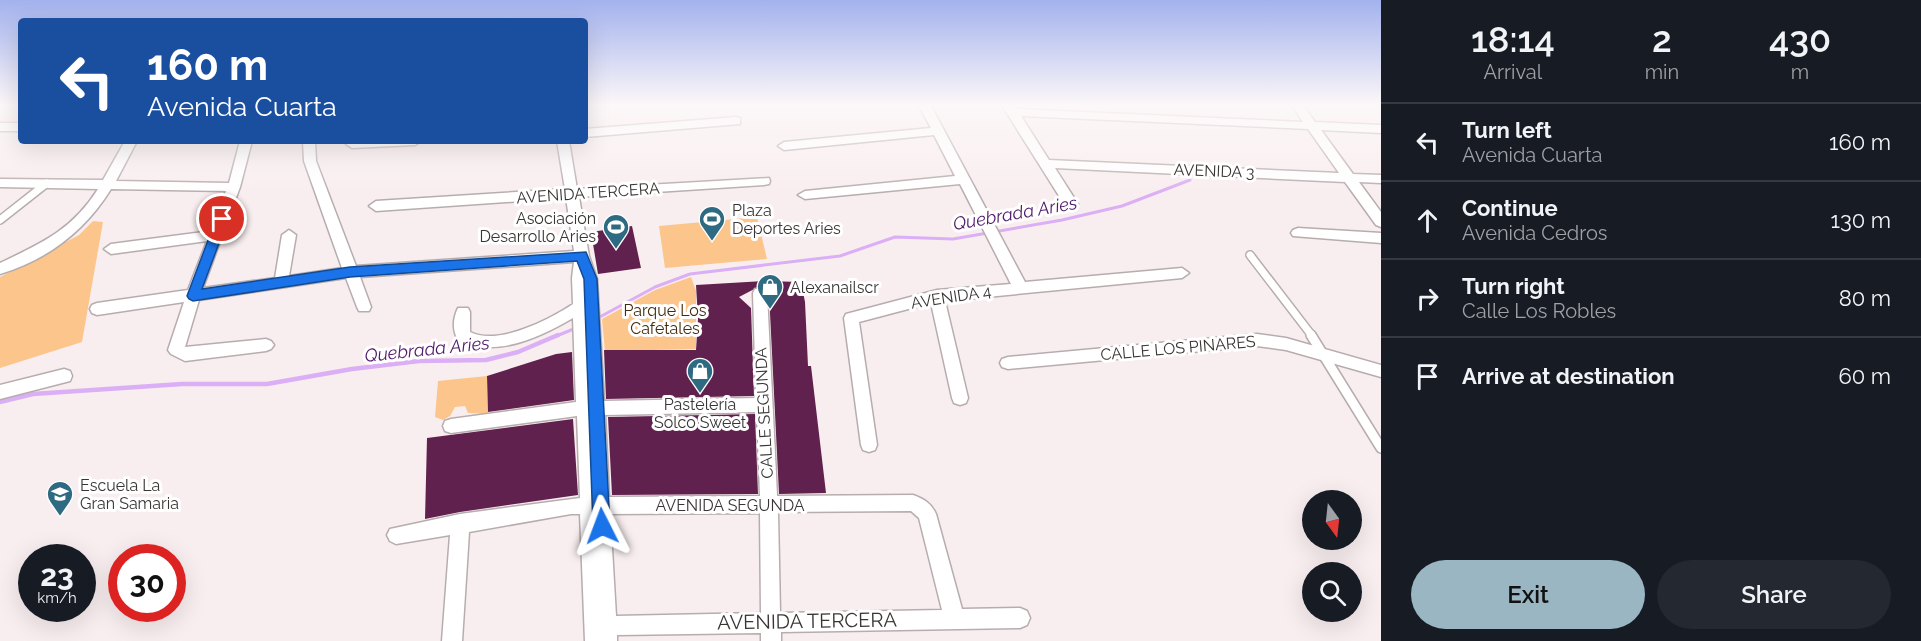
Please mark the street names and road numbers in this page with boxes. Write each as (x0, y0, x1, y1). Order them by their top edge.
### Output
street label: AVENIDA 3 (1173, 160, 1255, 182)
street label: AVENIDA TERCERA (516, 178, 660, 207)
street label: AVENIDA 4 (910, 281, 993, 313)
street label: CALLE LOS PINARES (1100, 332, 1257, 364)
street label: CALLE SEGUNDA (751, 347, 777, 479)
street label: AVENIDA SEGUNDA (655, 496, 805, 515)
street label: AVENIDA TERCERA (717, 607, 897, 635)

